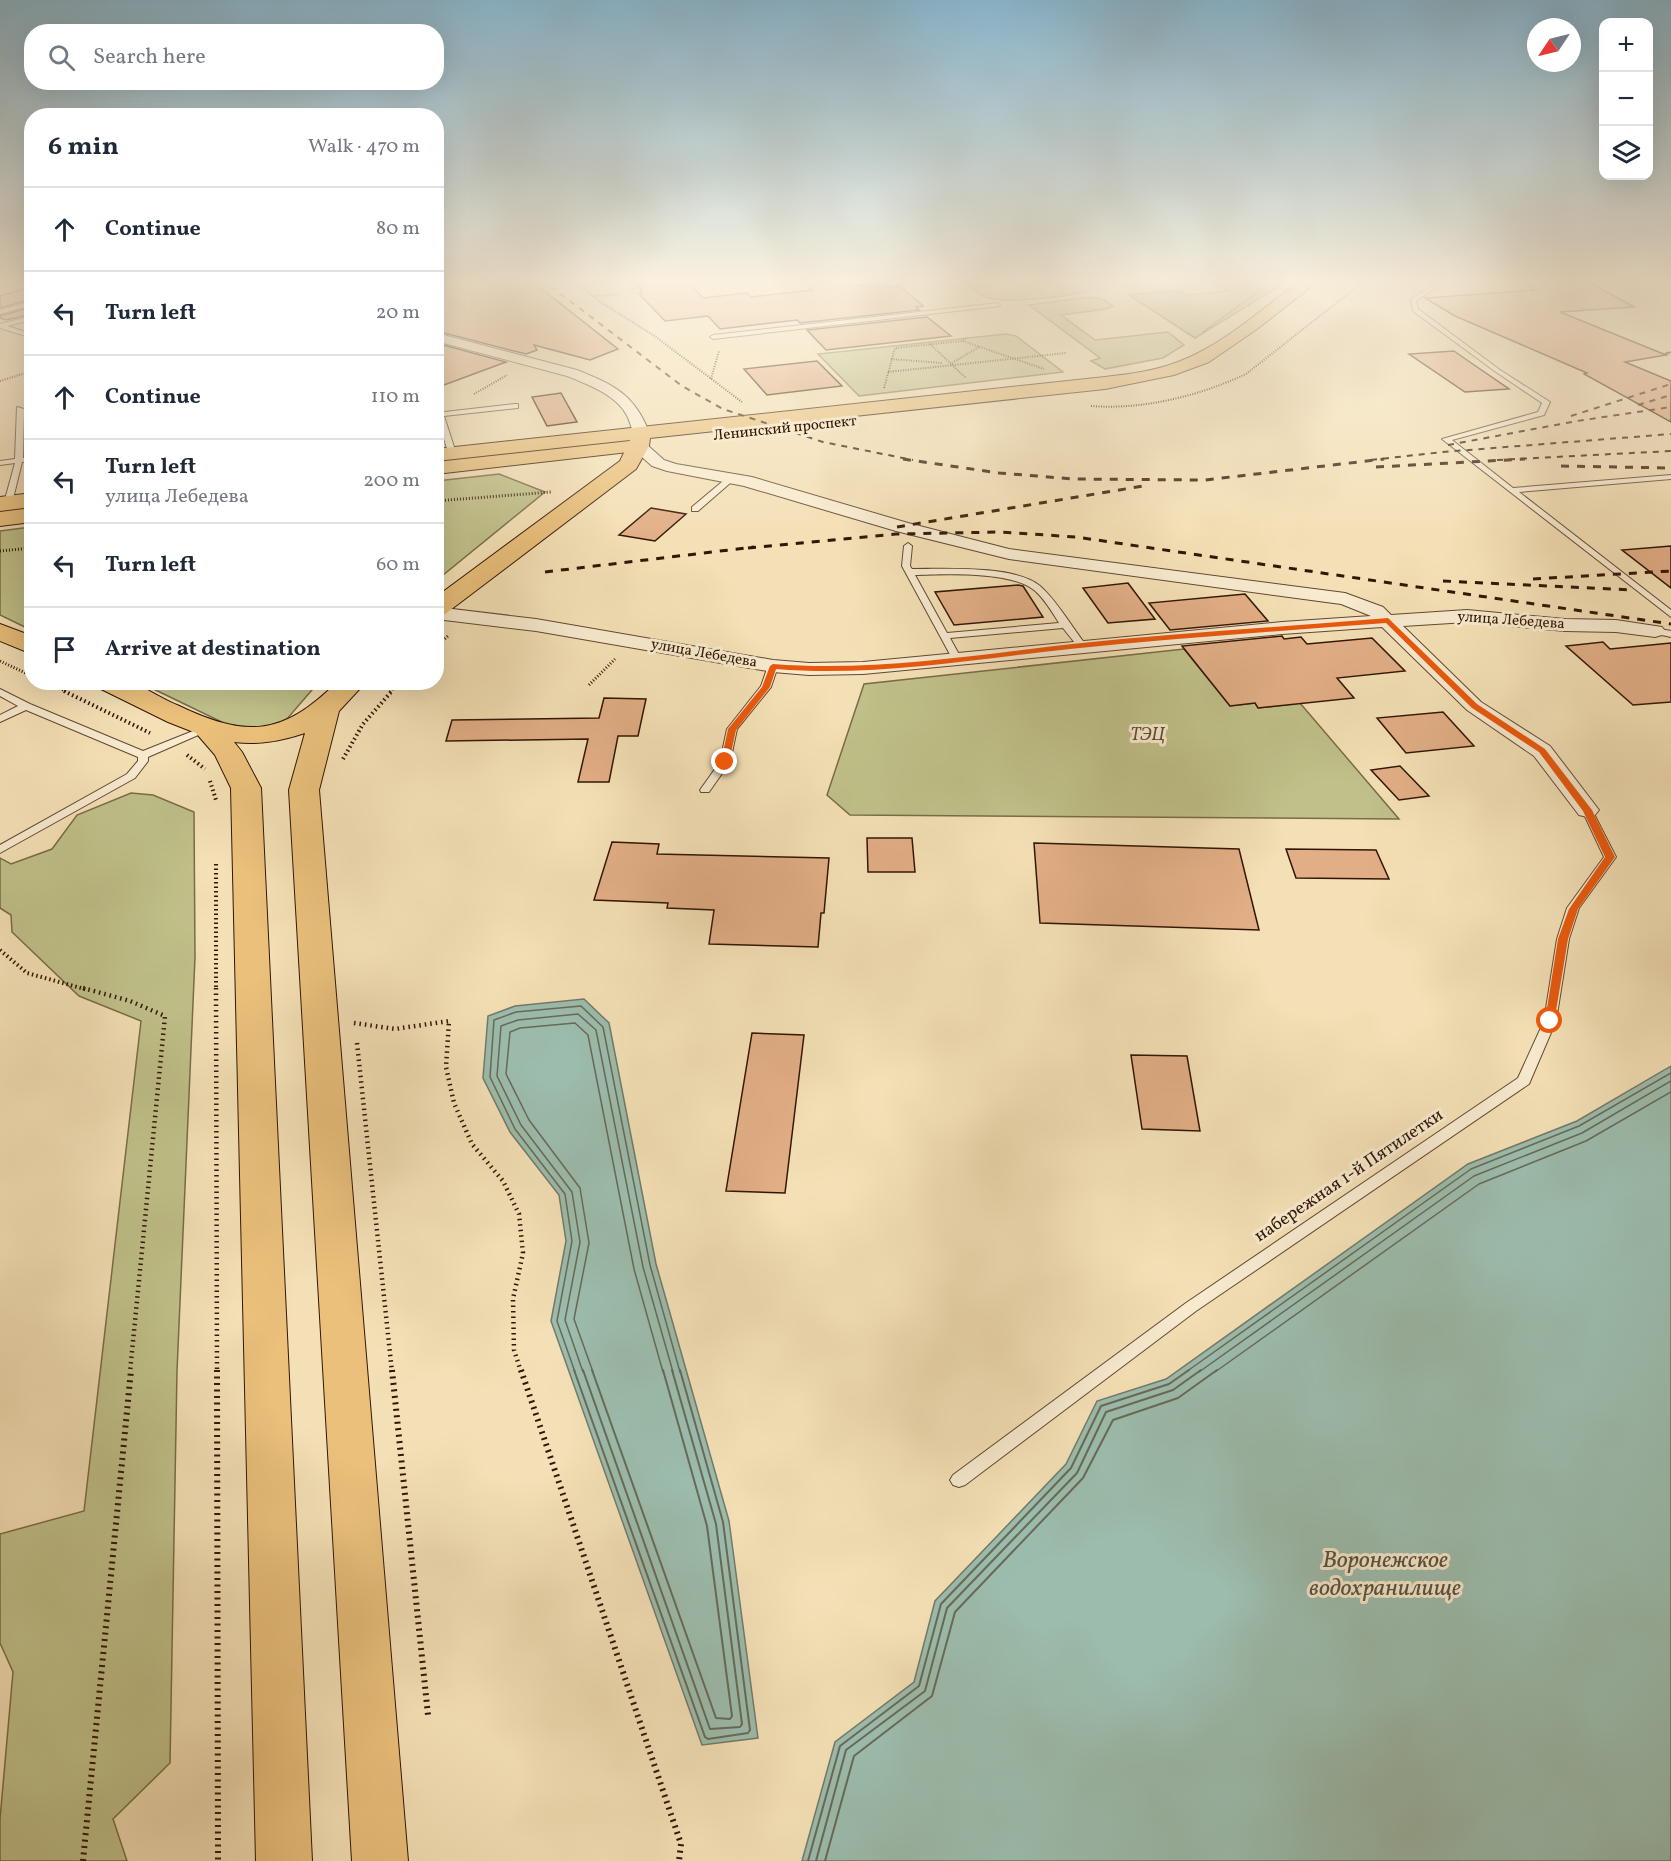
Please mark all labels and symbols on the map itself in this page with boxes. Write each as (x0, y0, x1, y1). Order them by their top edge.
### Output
north arrow (1527, 18, 1581, 72)
street label: Ленинский проспект (712, 411, 858, 447)
street label: улица Лебедева (1457, 607, 1565, 635)
street label: улица Лебедева (649, 634, 759, 674)
park label: ТЭЦ (1131, 723, 1166, 748)
route end (711, 748, 737, 774)
route start (1536, 1007, 1562, 1033)
street label: набережная 1-й Пятилетки (1250, 1103, 1448, 1249)
water label: Воронежское водохранилище (1309, 1544, 1461, 1606)

